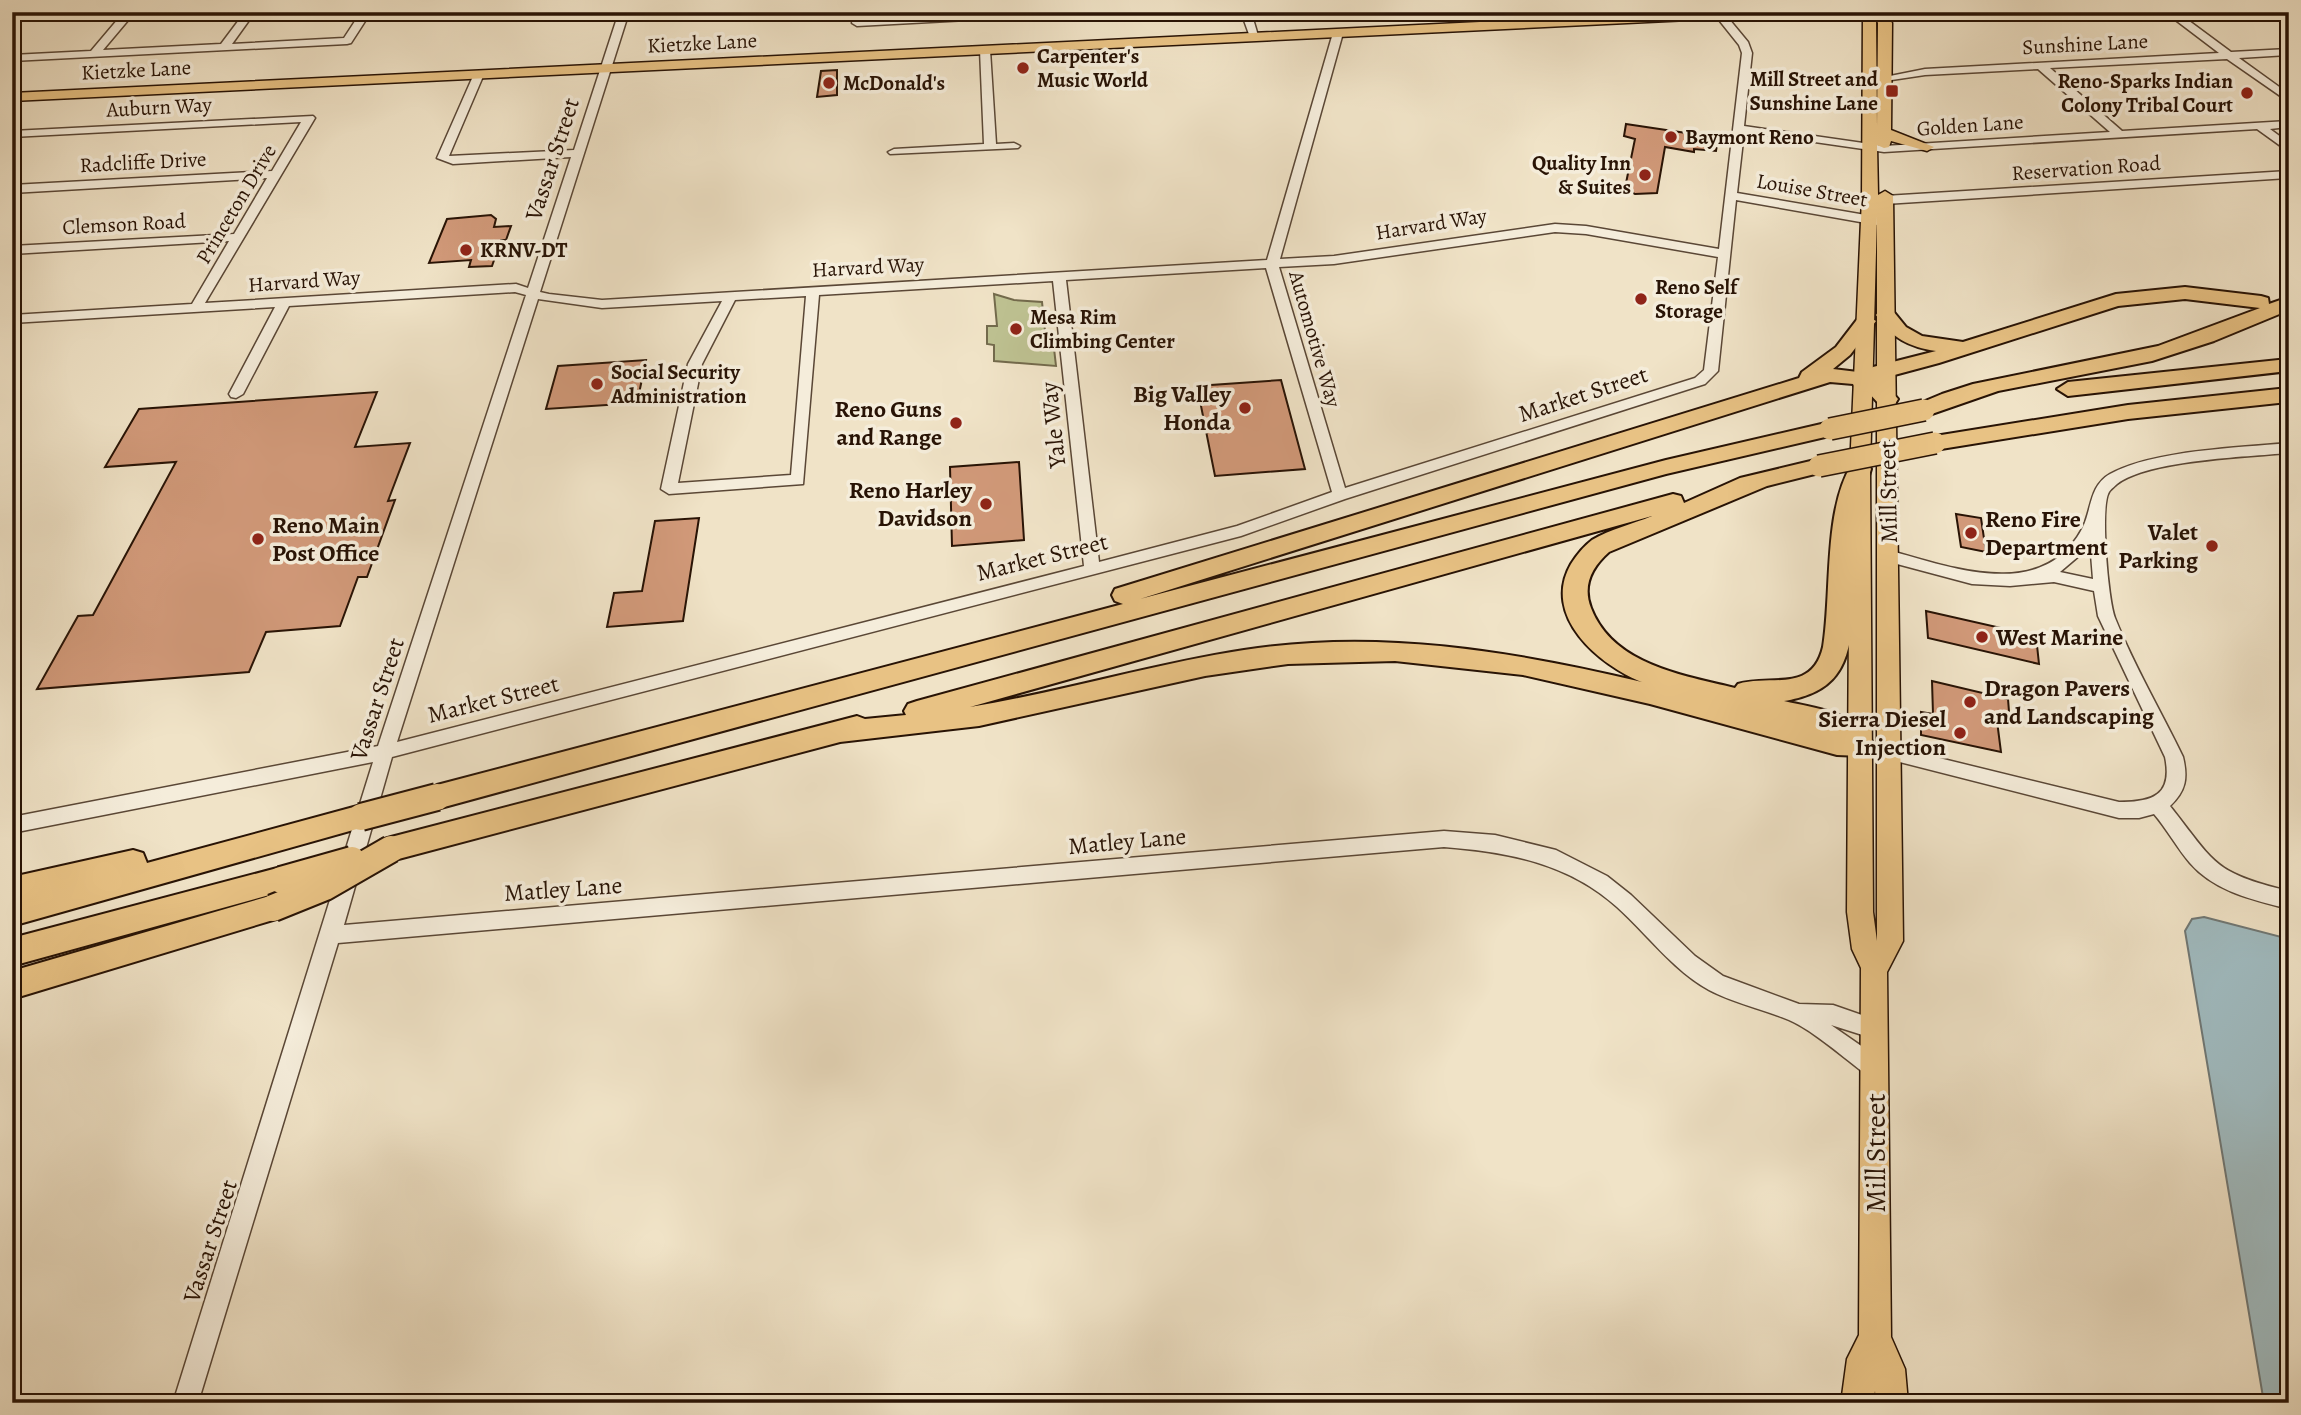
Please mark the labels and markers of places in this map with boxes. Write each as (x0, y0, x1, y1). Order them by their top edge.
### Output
place label: Carpenter's Music World (1037, 42, 1149, 94)
marker: Carpenter's Music World (1015, 60, 1031, 76)
place label: Mill Street and Sunshine Lane (1749, 65, 1879, 117)
place label: Reno-Sparks Indian Colony Tribal Court (2057, 67, 2233, 119)
place label: McDonald's (843, 69, 945, 97)
marker: McDonald's (821, 75, 837, 91)
marker: Mill Street and Sunshine Lane (1884, 83, 1900, 99)
marker: Reno-Sparks Indian Colony Tribal Court (2239, 85, 2255, 101)
place label: Baymont Reno (1685, 123, 1814, 151)
marker: Baymont Reno (1663, 129, 1679, 145)
place label: Quality Inn & Suites (1532, 149, 1631, 201)
marker: Quality Inn & Suites (1637, 167, 1653, 183)
place label: KRNV-DT (480, 236, 567, 264)
marker: KRNV-DT (458, 242, 474, 258)
place label: Reno Self Storage (1655, 273, 1740, 325)
marker: Reno Self Storage (1633, 291, 1649, 307)
place label: Mesa Rim Climbing Center (1030, 303, 1175, 355)
marker: Mesa Rim Climbing Center (1008, 321, 1024, 337)
place label: Social Security Administration (610, 358, 747, 410)
marker: Social Security Administration (589, 376, 605, 392)
place label: Big Valley Honda (1133, 378, 1232, 438)
place label: Reno Guns and Range (834, 393, 942, 453)
marker: Big Valley Honda (1237, 400, 1253, 416)
marker: Reno Guns and Range (948, 415, 964, 431)
place label: Reno Harley Davidson (849, 474, 973, 534)
marker: Reno Harley Davidson (978, 496, 994, 512)
place label: Reno Fire Department (1985, 503, 2108, 563)
place label: Reno Main Post Office (272, 509, 380, 569)
place label: Valet Parking (2118, 516, 2199, 576)
marker: Reno Fire Department (1963, 525, 1979, 541)
marker: Reno Main Post Office (250, 531, 266, 547)
marker: Valet Parking (2204, 538, 2220, 554)
place label: West Marine (1995, 621, 2123, 653)
marker: West Marine (1974, 629, 1990, 645)
place label: Dragon Pavers and Landscaping (1984, 672, 2155, 732)
marker: Dragon Pavers and Landscaping (1962, 694, 1978, 710)
place label: Sierra Diesel Injection (1818, 703, 1947, 763)
marker: Sierra Diesel Injection (1952, 725, 1968, 741)

